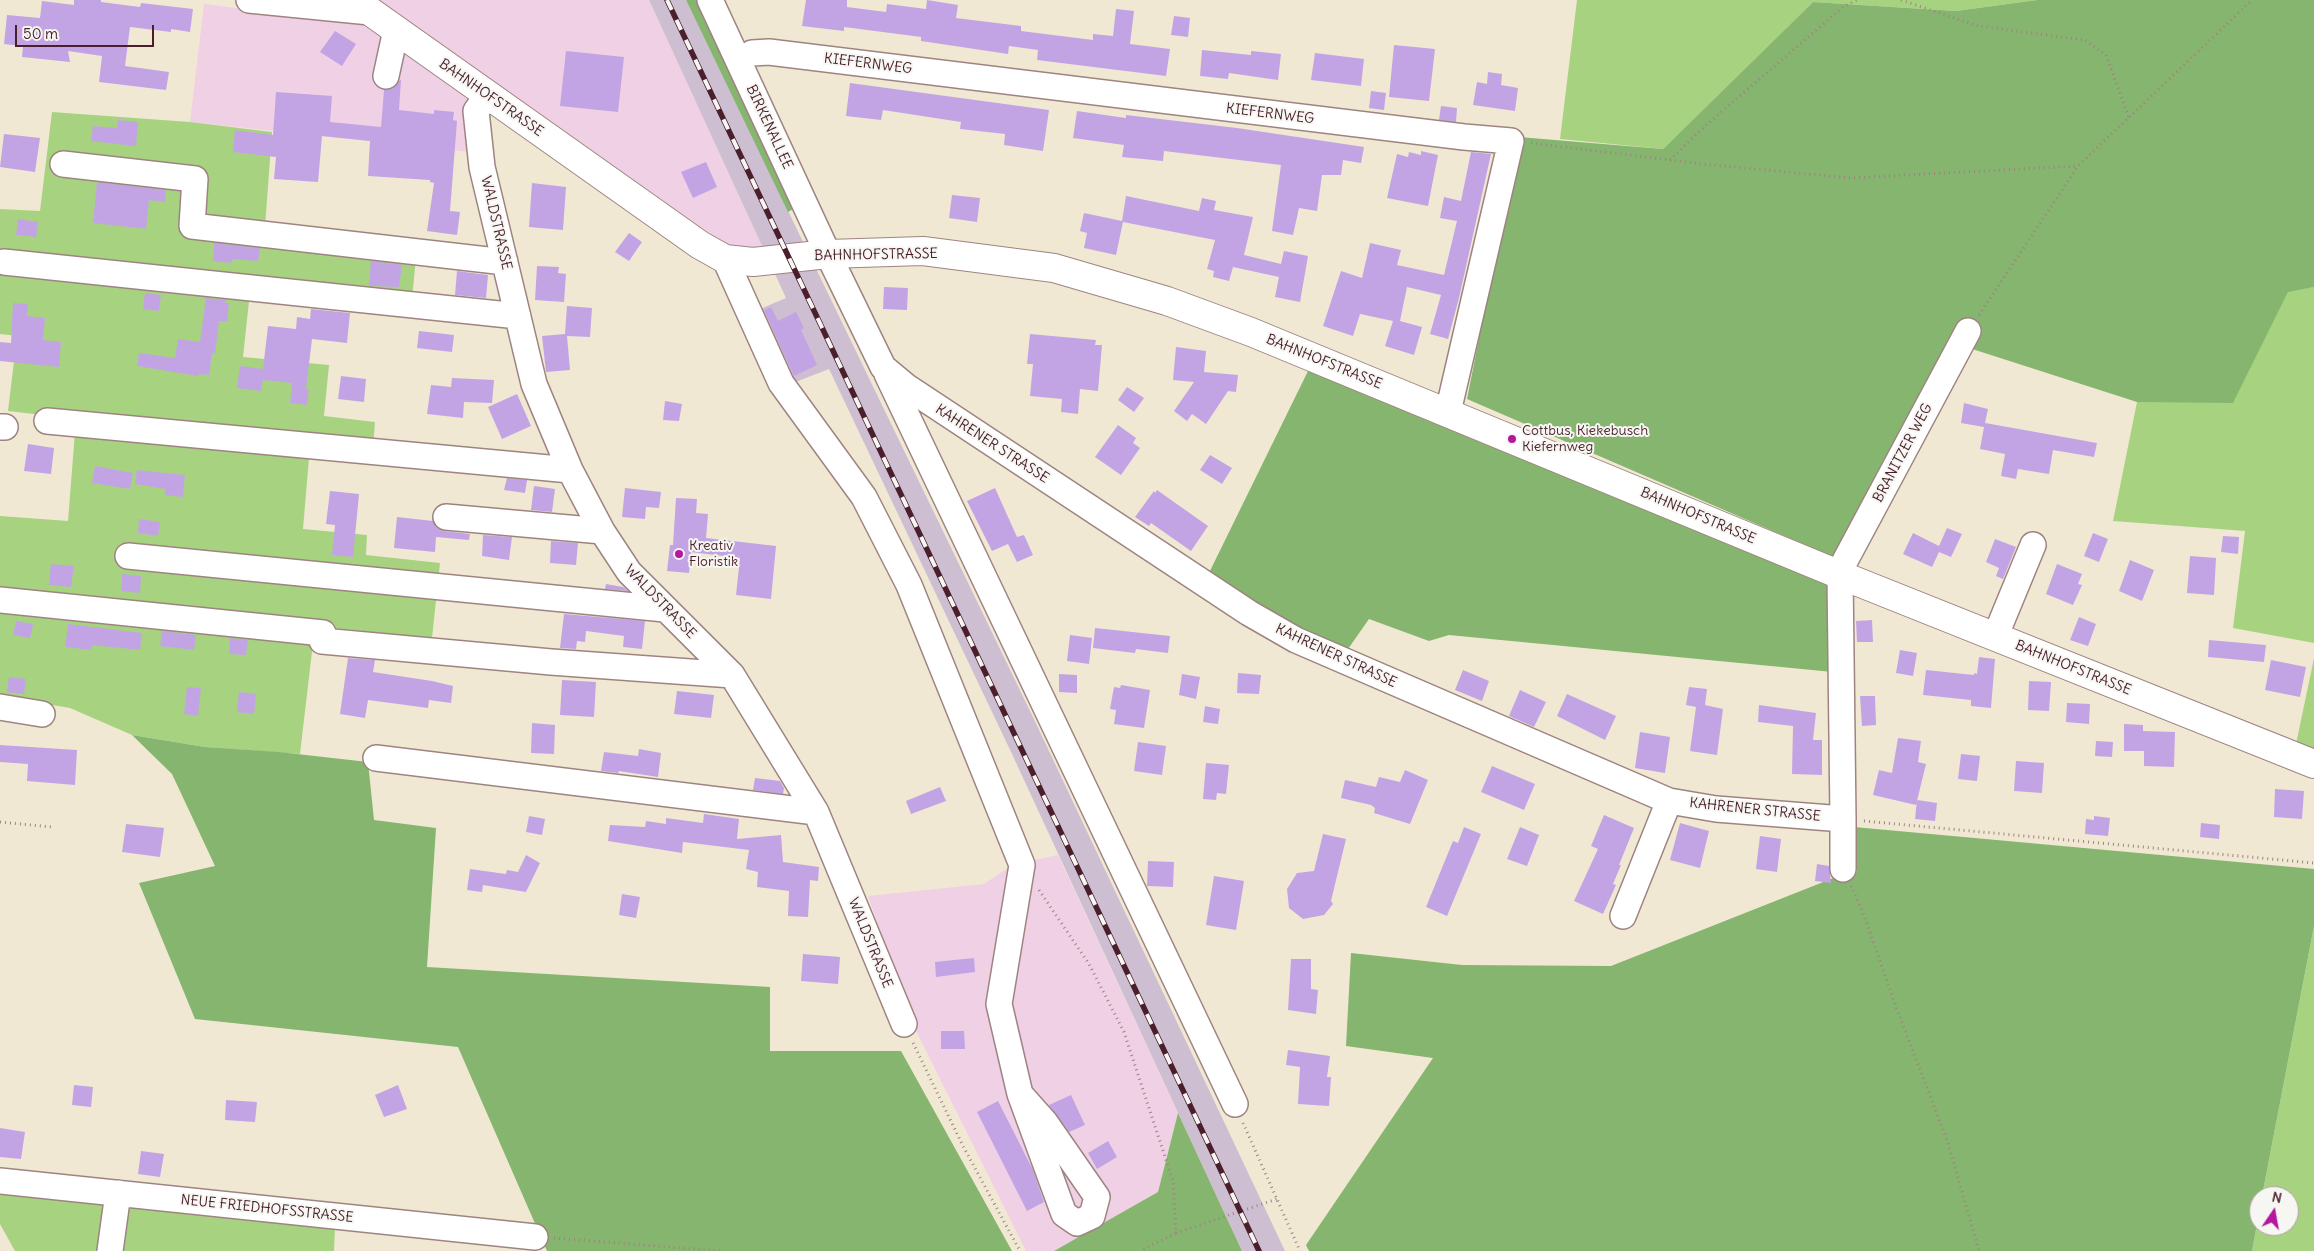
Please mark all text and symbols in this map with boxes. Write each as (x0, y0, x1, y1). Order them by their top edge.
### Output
scale bar (18, 15, 156, 47)
text: 50 m (23, 24, 58, 43)
street label: KIEFERNWEG (823, 50, 913, 78)
street label: BAHNHOFSTRASSE (436, 56, 546, 140)
street label: BIRKENALLEE (742, 82, 796, 172)
street label: KIEFERNWEG (1225, 100, 1315, 128)
street label: WALDSTRASSE (477, 174, 515, 272)
street label: BAHNHOFSTRASSE (814, 246, 938, 264)
street label: BAHNHOFSTRASSE (1264, 331, 1384, 393)
street label: KAHRENER STRASSE (932, 401, 1052, 487)
street label: BRANITZER WEG (1870, 401, 1936, 505)
place label: Cottbus, Kiekebusch Kiefernweg (1522, 423, 1648, 456)
marker: Cottbus, Kiekebusch Kiefernweg (1506, 433, 1518, 445)
street label: BAHNHOFSTRASSE (1638, 484, 1758, 548)
place label: Kreativ Floristik (689, 538, 738, 570)
marker: Kreativ Floristik (673, 548, 685, 560)
street label: WALDSTRASSE (621, 562, 699, 642)
street label: KAHRENER STRASSE (1273, 621, 1399, 691)
street label: BAHNHOFSTRASSE (2013, 637, 2133, 699)
street label: KAHRENER STRASSE (1689, 795, 1821, 825)
street label: WALDSTRASSE (844, 895, 896, 991)
north arrow (2249, 1186, 2299, 1236)
text: N (2270, 1187, 2284, 1207)
street label: NEUE FRIEDHOFSSTRASSE (180, 1192, 354, 1226)

